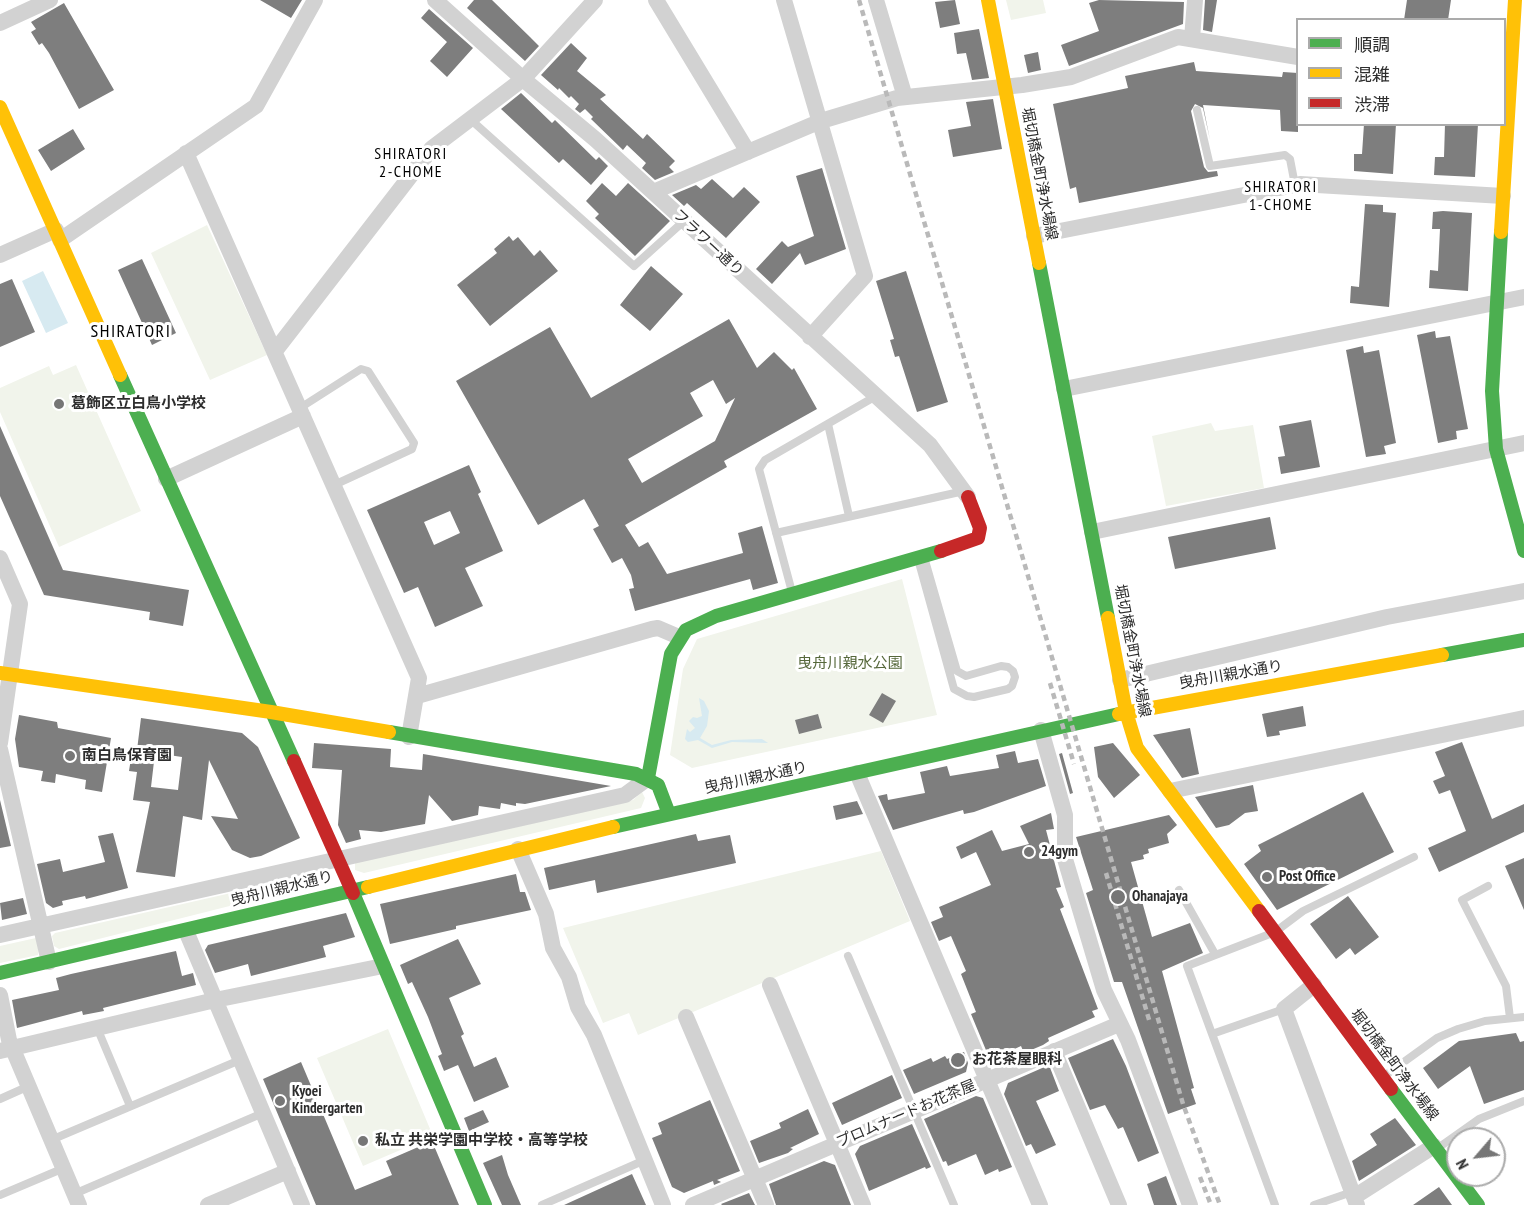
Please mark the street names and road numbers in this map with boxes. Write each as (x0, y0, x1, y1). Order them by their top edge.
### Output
street label: 堀切橋金町浄水場線 (1017, 106, 1061, 242)
street label: フラワー通り (669, 206, 747, 280)
street label: 堀切橋金町浄水場線 (1110, 583, 1154, 719)
street label: 曳舟川親水通り (1178, 657, 1284, 693)
street label: 曳舟川親水通り (703, 758, 809, 798)
street label: 曳舟川親水通り (229, 868, 335, 910)
street label: 堀切橋金町浄水場線 (1346, 1006, 1442, 1124)
street label: プロムナードお花茶屋 (833, 1076, 979, 1152)

